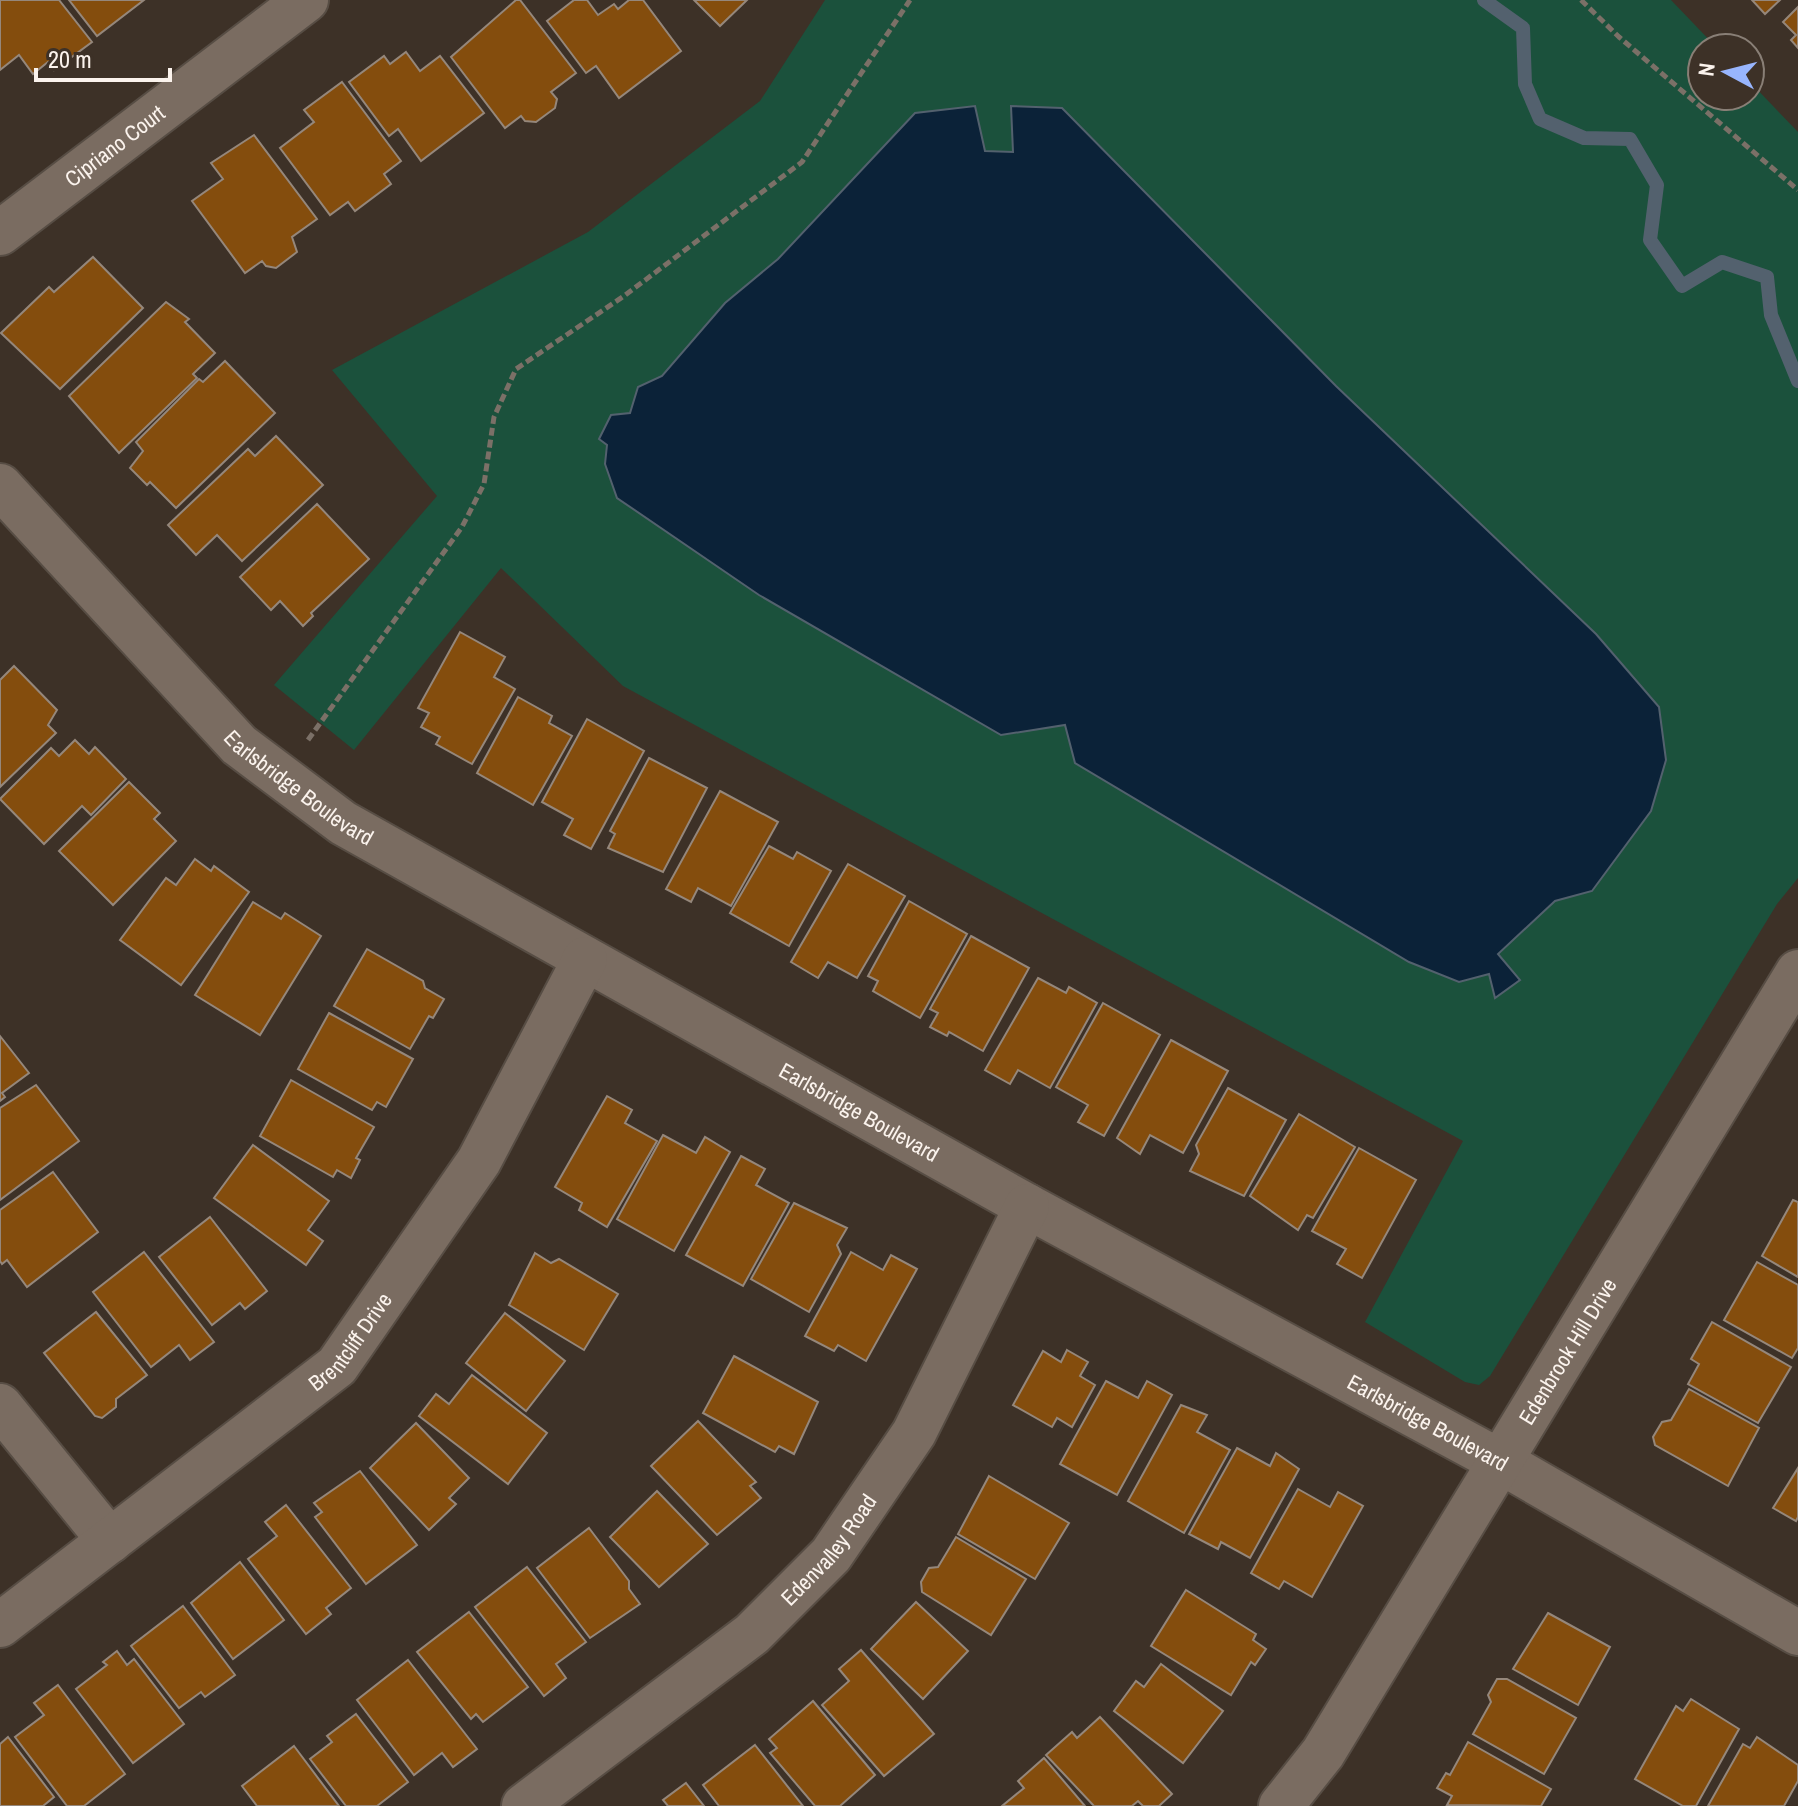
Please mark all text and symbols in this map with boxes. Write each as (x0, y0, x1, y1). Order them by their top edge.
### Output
scale bar (36, 32, 170, 82)
north arrow (1686, 32, 1766, 112)
text: 20 m (48, 43, 92, 75)
text: N (1690, 61, 1722, 78)
street label: Cipriano Court (58, 98, 171, 194)
street label: Earlsbridge Boulevard (217, 723, 379, 852)
street label: Earlsbridge Boulevard (774, 1055, 944, 1169)
street label: Edenbrook Hill Drive (1511, 1272, 1624, 1430)
street label: Brentcliff Drive (302, 1286, 399, 1398)
street label: Earlsbridge Boulevard (1342, 1367, 1514, 1478)
street label: Edenvalley Road (774, 1488, 883, 1612)

